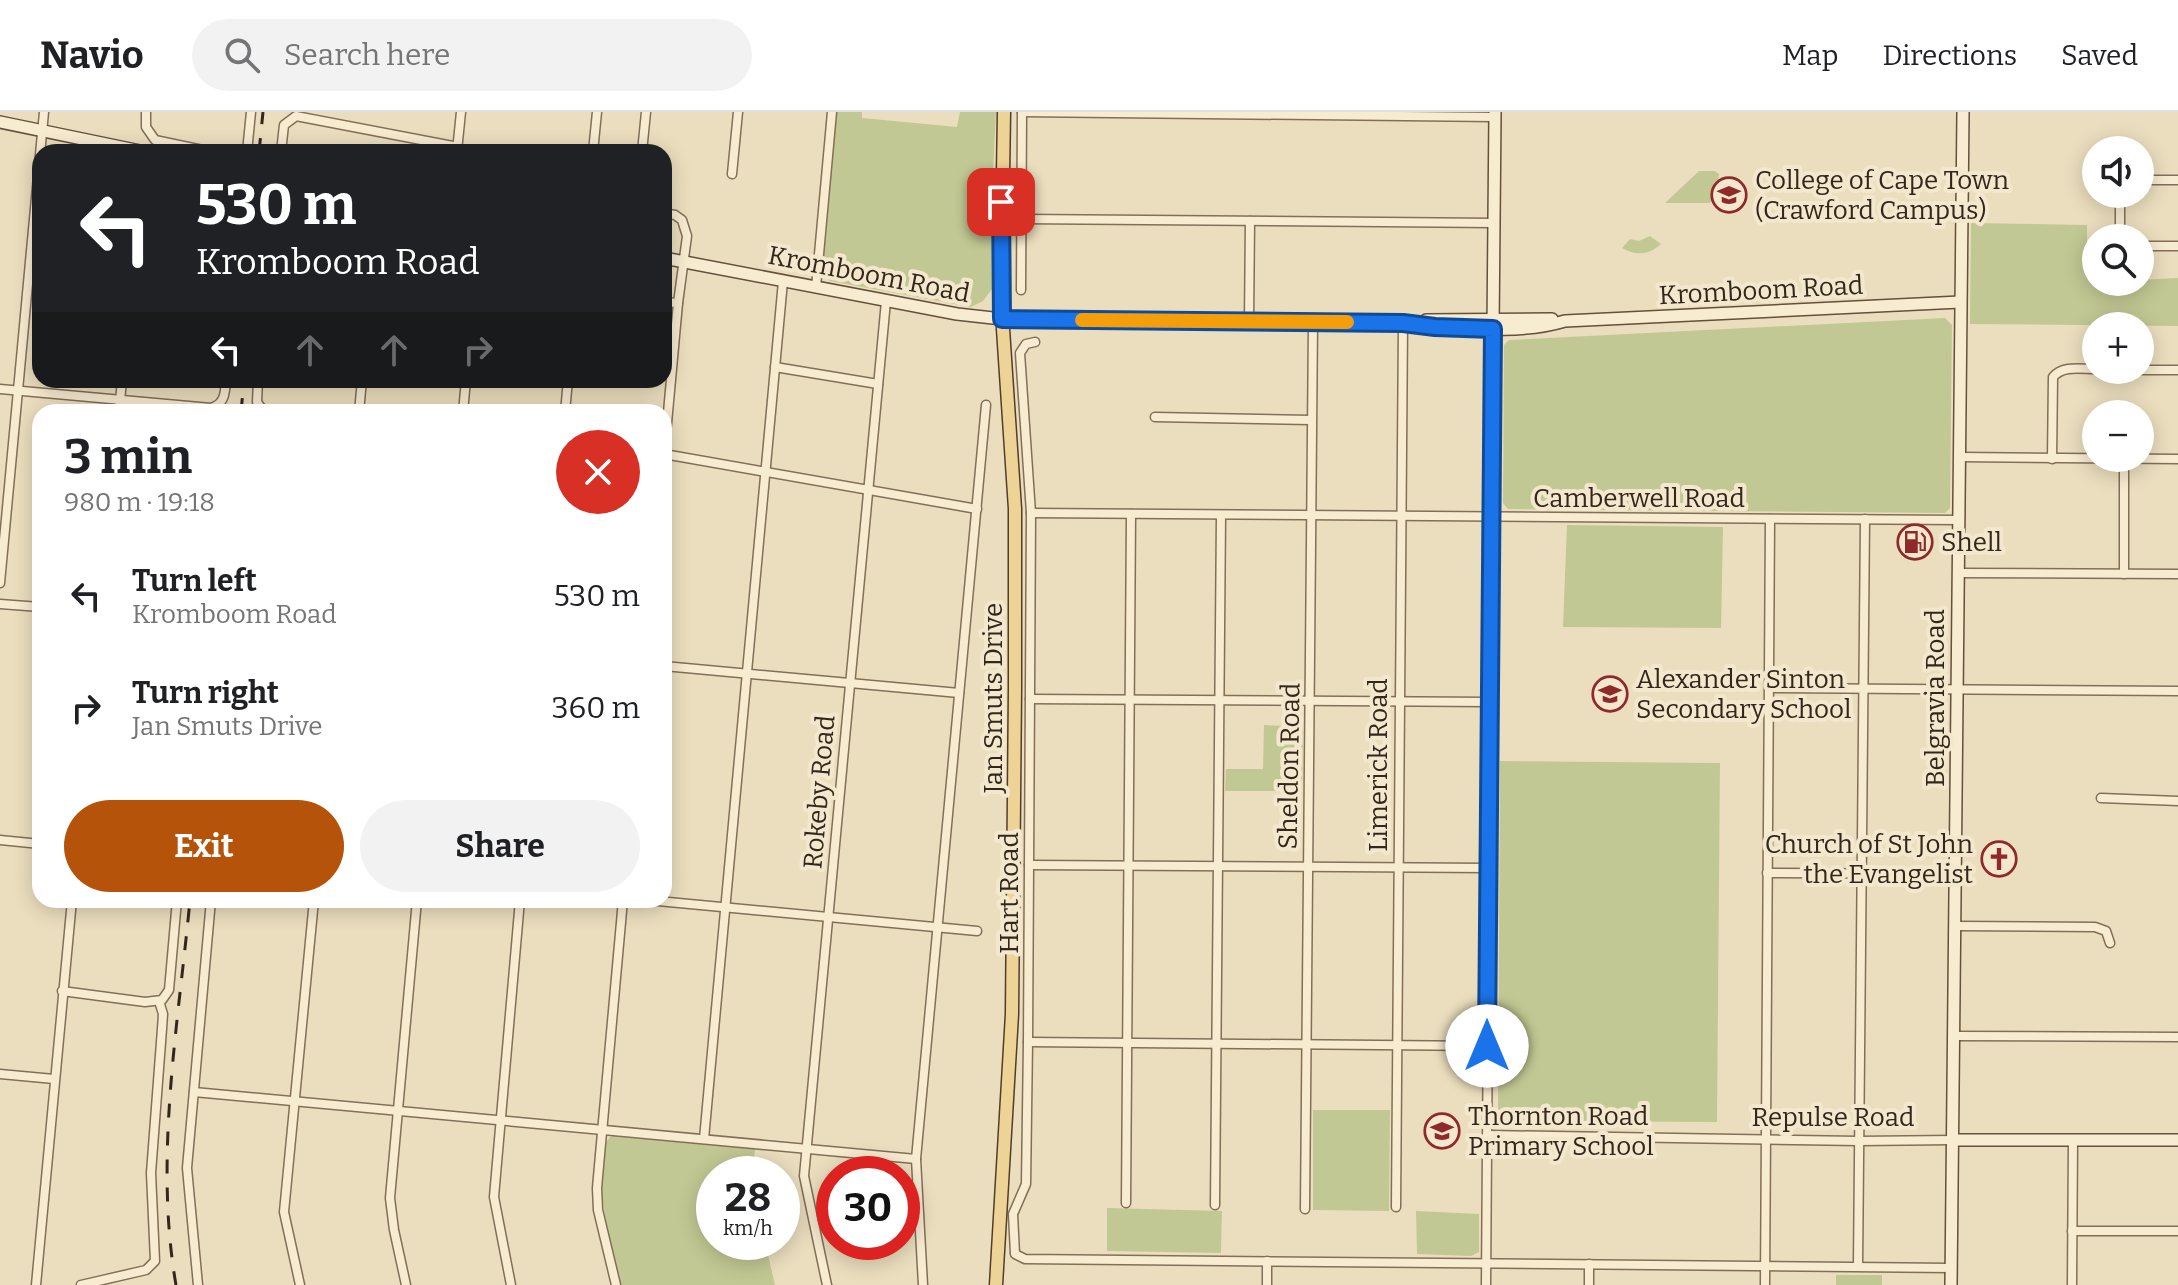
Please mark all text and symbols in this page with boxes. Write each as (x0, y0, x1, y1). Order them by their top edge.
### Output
search box (192, 19, 752, 91)
text: Navio (40, 32, 144, 78)
icon: search (220, 33, 264, 77)
text: Search here (284, 37, 450, 73)
text: Map (1782, 39, 1838, 72)
text: Directions (1882, 39, 2017, 72)
text: Saved (2061, 39, 2138, 72)
map controls (2082, 136, 2154, 472)
button: sound (2082, 136, 2154, 208)
place label: College of Cape Town (Crawford Campus) (1755, 165, 2009, 226)
pin (967, 168, 1035, 236)
text: 530 m (196, 172, 356, 239)
icon: left (64, 176, 168, 280)
school or university icon: College of Cape Town (Crawford Campus) (1710, 176, 1748, 214)
icon: arrive (979, 180, 1023, 224)
button: search (2082, 224, 2154, 296)
text: Kromboom Road (196, 240, 479, 284)
street label: Kromboom Road (765, 240, 972, 309)
street label: Kromboom Road (1658, 270, 1864, 311)
button: + (2082, 312, 2154, 384)
icon: left (204, 328, 248, 372)
icon: ahead (288, 328, 332, 372)
icon: ahead (372, 328, 416, 372)
icon: right (456, 328, 500, 372)
button: − (2082, 400, 2154, 472)
text: 3 min (64, 428, 192, 486)
button: close (556, 430, 640, 514)
street label: Camberwell Road (1533, 483, 1745, 514)
text: 980 m · 19:18 (64, 487, 215, 518)
fuel station icon: Shell (1896, 523, 1934, 561)
place label: Shell (1941, 527, 2002, 558)
text: Turn left (132, 563, 257, 599)
icon: left (64, 574, 108, 618)
text: 530 m (554, 578, 640, 614)
text: Kromboom Road (132, 599, 337, 630)
street label: Jan Smuts Drive (978, 603, 1009, 794)
street label: Belgravia Road (1920, 609, 1951, 787)
place label: Alexander Sinton Secondary School (1636, 664, 1852, 725)
text: Turn right (132, 675, 279, 711)
school or university icon: Alexander Sinton Secondary School (1591, 675, 1629, 713)
street label: Limerick Road (1363, 678, 1394, 852)
street label: Sheldon Road (1273, 682, 1306, 850)
icon: right (64, 686, 108, 730)
text: 360 m (551, 690, 640, 726)
text: Jan Smuts Drive (132, 711, 323, 742)
street label: Rokeby Road (797, 714, 842, 870)
button: Exit (64, 800, 344, 892)
button: Share (360, 800, 640, 892)
place label: Church of St John the Evangelist (1765, 829, 1974, 890)
street label: Hart Road (994, 832, 1025, 954)
church icon: Church of St John the Evangelist (1980, 840, 2018, 878)
position arrow (1445, 1004, 1529, 1088)
place label: Thornton Road Primary School (1468, 1101, 1654, 1162)
street label: Repulse Road (1752, 1102, 1914, 1133)
school or university icon: Thornton Road Primary School (1423, 1112, 1461, 1150)
speed limit sign: 30 (816, 1156, 920, 1260)
text: 28 (725, 1174, 771, 1222)
text: km/h (723, 1216, 773, 1240)

